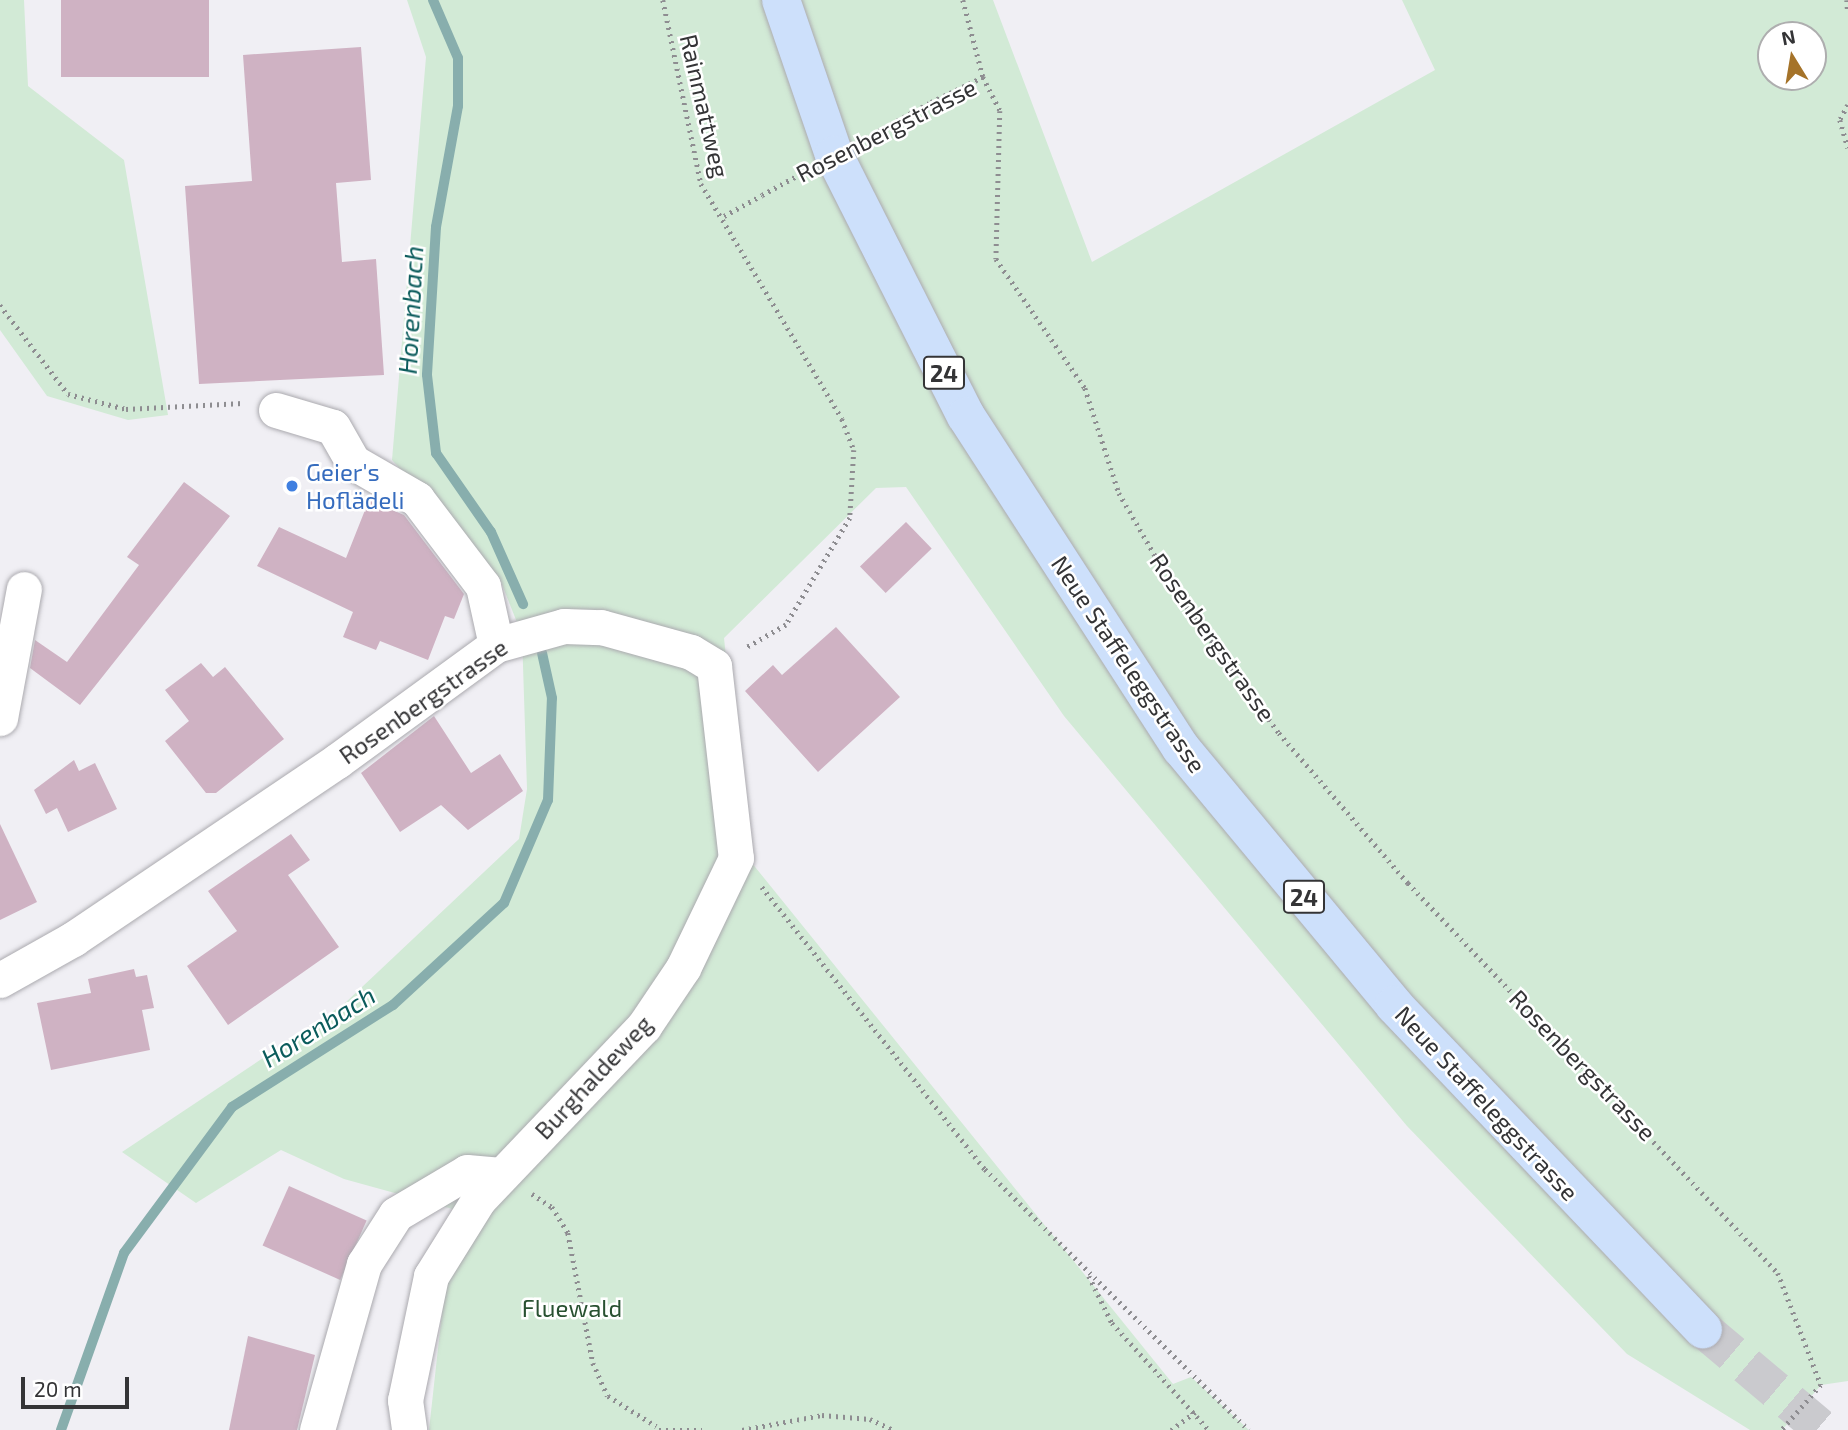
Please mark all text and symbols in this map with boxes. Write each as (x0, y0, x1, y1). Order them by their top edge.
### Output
north arrow (1757, 21, 1827, 91)
text: N (1779, 24, 1797, 49)
street label: Rainmattweg (675, 31, 735, 181)
street label: Rosenbergstrasse (791, 72, 981, 188)
water label: Horenbach (391, 245, 429, 375)
road number: 24 (921, 354, 967, 392)
place label: Geier's Hoflädeli (306, 458, 405, 514)
marker: Geier's Hoflädeli (284, 478, 300, 494)
street label: Rosenbergstrasse (1144, 548, 1282, 726)
street label: Neue Staffeleggstrasse (1046, 550, 1212, 778)
street label: Rosenbergstrasse (334, 632, 512, 770)
road number: 24 (1281, 877, 1327, 916)
water label: Horenbach (255, 979, 381, 1073)
street label: Rosenbergstrasse (1504, 984, 1662, 1146)
street label: Neue Staffeleggstrasse (1389, 1000, 1585, 1206)
street label: Burghaldeweg (528, 1009, 658, 1145)
park label: Fluewald (522, 1294, 622, 1322)
scale bar (24, 1364, 133, 1408)
text: 20 m (34, 1376, 82, 1401)

